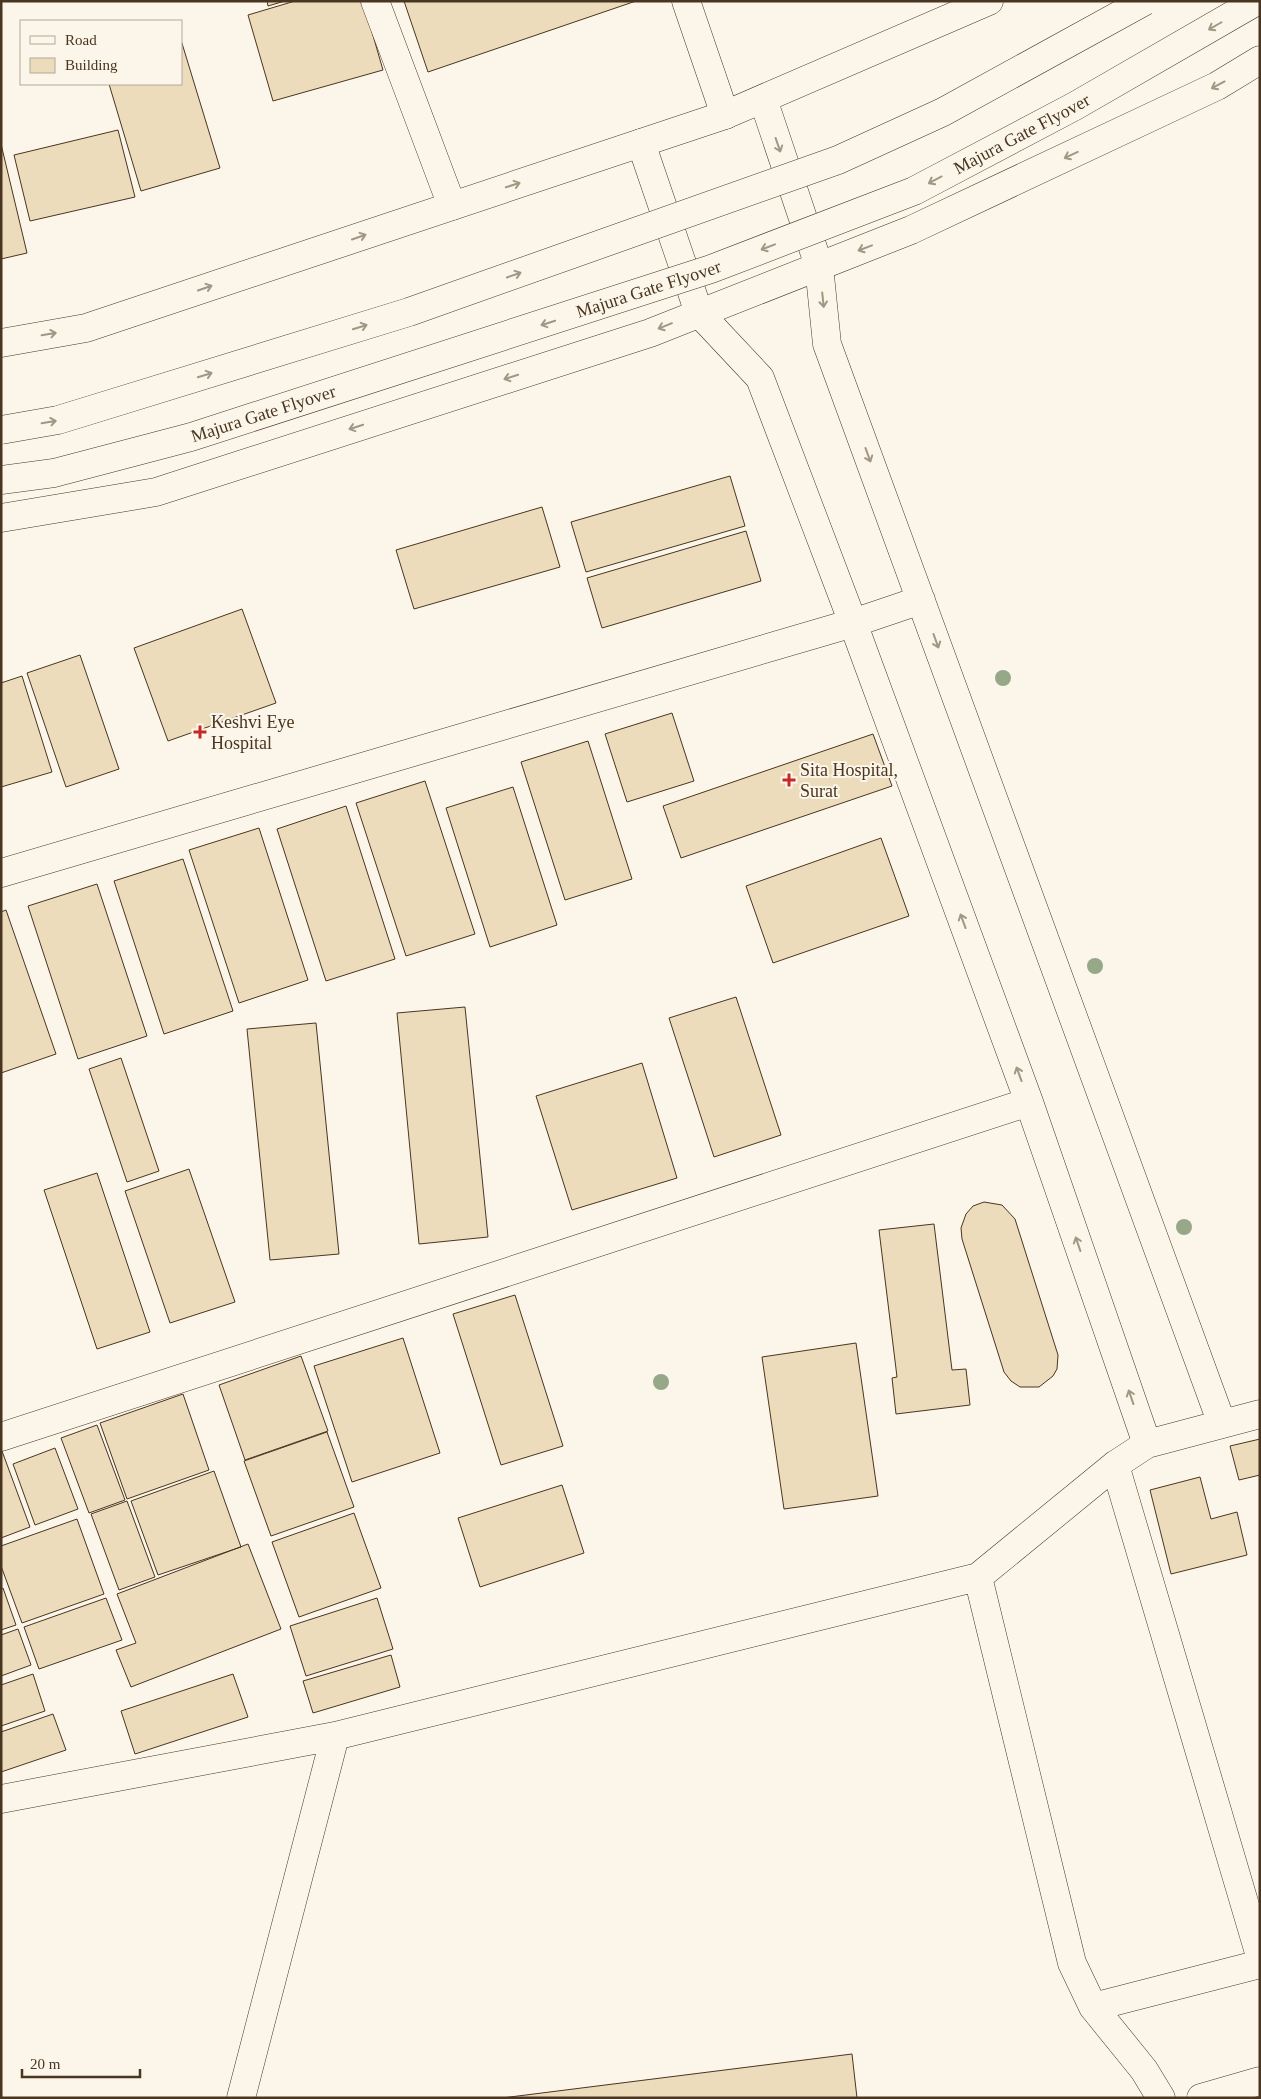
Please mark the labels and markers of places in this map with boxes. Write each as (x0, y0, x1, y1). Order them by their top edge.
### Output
place label: Keshvi Eye Hospital (211, 712, 294, 753)
marker: Keshvi Eye Hospital (193, 725, 207, 739)
place label: Sita Hospital, Surat (800, 760, 898, 801)
marker: Sita Hospital, Surat (782, 773, 796, 787)

